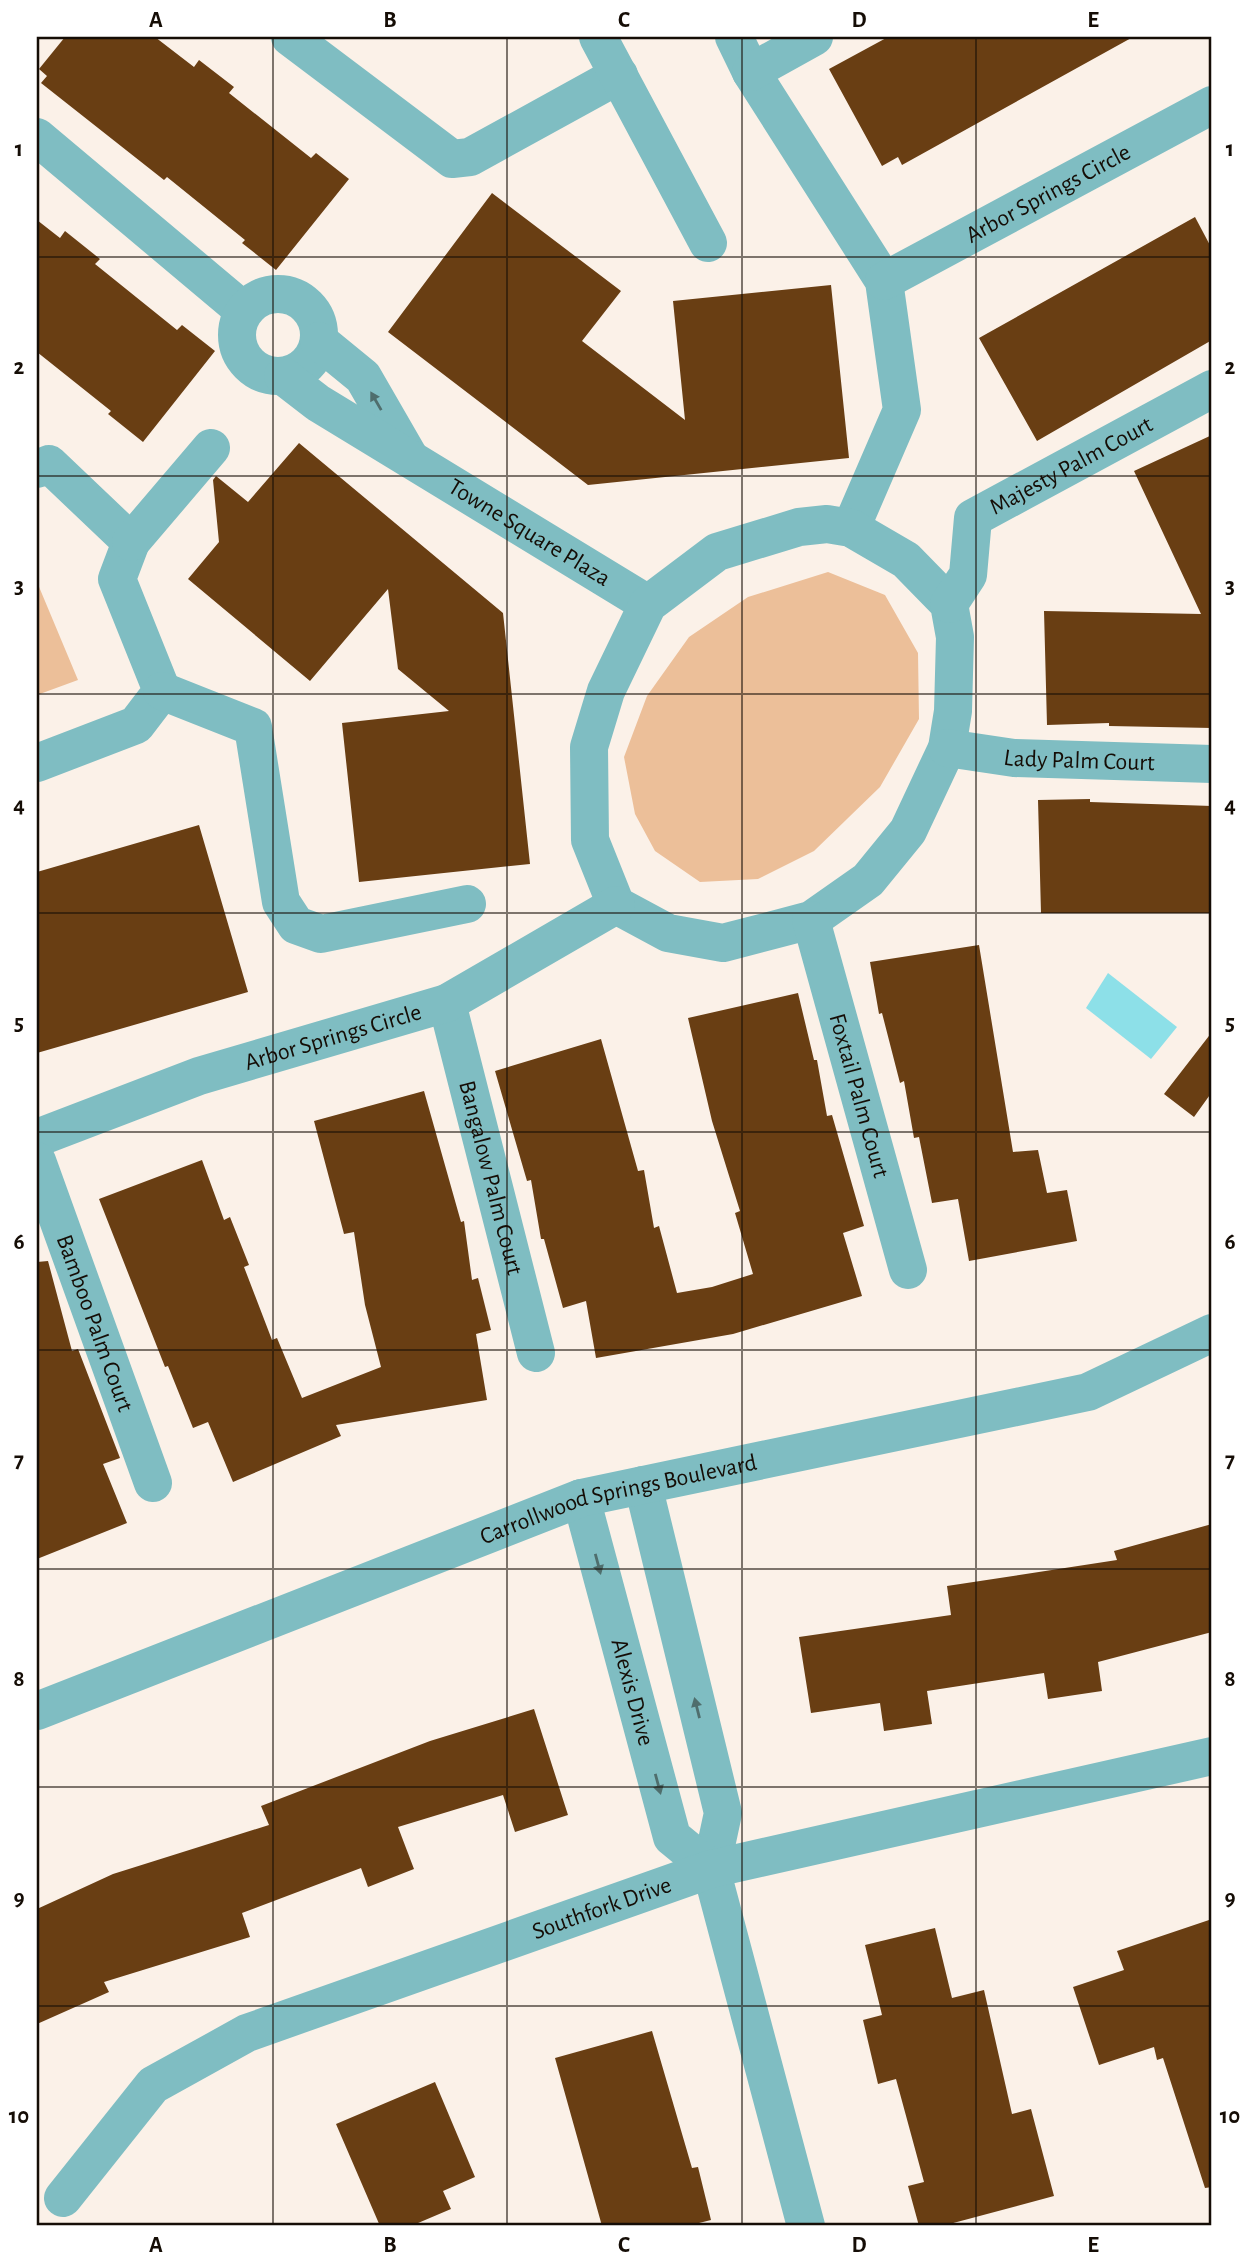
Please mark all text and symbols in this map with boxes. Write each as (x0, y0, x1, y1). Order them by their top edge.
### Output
text: A (149, 9, 163, 32)
text: B (383, 9, 397, 32)
text: C (618, 9, 630, 32)
text: D (851, 9, 867, 32)
text: E (1087, 9, 1099, 32)
text: 1 (15, 138, 23, 161)
text: 1 (1226, 138, 1234, 161)
street label: Arbor Springs Circle (962, 140, 1135, 248)
text: 2 (14, 356, 25, 379)
text: 2 (1225, 356, 1236, 379)
one-way arrow (370, 391, 383, 410)
street label: Majesty Palm Court (986, 412, 1157, 520)
street label: Towne Square Plaza (444, 474, 614, 591)
text: 3 (14, 575, 24, 598)
text: 3 (1225, 575, 1235, 598)
street label: Lady Palm Court (1002, 746, 1155, 775)
text: 4 (13, 794, 25, 817)
text: 4 (1224, 794, 1236, 817)
street label: Arbor Springs Circle (242, 1000, 424, 1075)
street label: Foxtail Palm Court (824, 1011, 893, 1181)
text: 5 (14, 1012, 24, 1035)
text: 5 (1225, 1012, 1235, 1035)
street label: Bangalow Palm Court (454, 1078, 527, 1278)
text: 6 (13, 1231, 25, 1254)
text: 6 (1224, 1231, 1236, 1254)
street label: Bamboo Palm Court (52, 1232, 137, 1415)
text: 7 (14, 1449, 24, 1472)
text: 7 (1225, 1449, 1235, 1472)
street label: Carrollwood Springs Boulevard (477, 1451, 759, 1549)
one-way arrow (594, 1554, 604, 1575)
street label: Alexis Drive (606, 1636, 658, 1749)
text: 8 (13, 1668, 25, 1691)
text: 8 (1224, 1668, 1236, 1691)
one-way arrow (692, 1697, 703, 1719)
one-way arrow (653, 1773, 664, 1795)
street label: Southfork Drive (529, 1873, 675, 1944)
text: 9 (13, 1887, 25, 1910)
text: 9 (1224, 1887, 1236, 1910)
text: 10 (9, 2105, 29, 2128)
text: 10 (1220, 2105, 1240, 2128)
text: A (149, 2234, 163, 2257)
text: B (383, 2234, 397, 2257)
text: C (618, 2234, 630, 2257)
text: D (851, 2234, 867, 2257)
text: E (1087, 2234, 1099, 2257)

